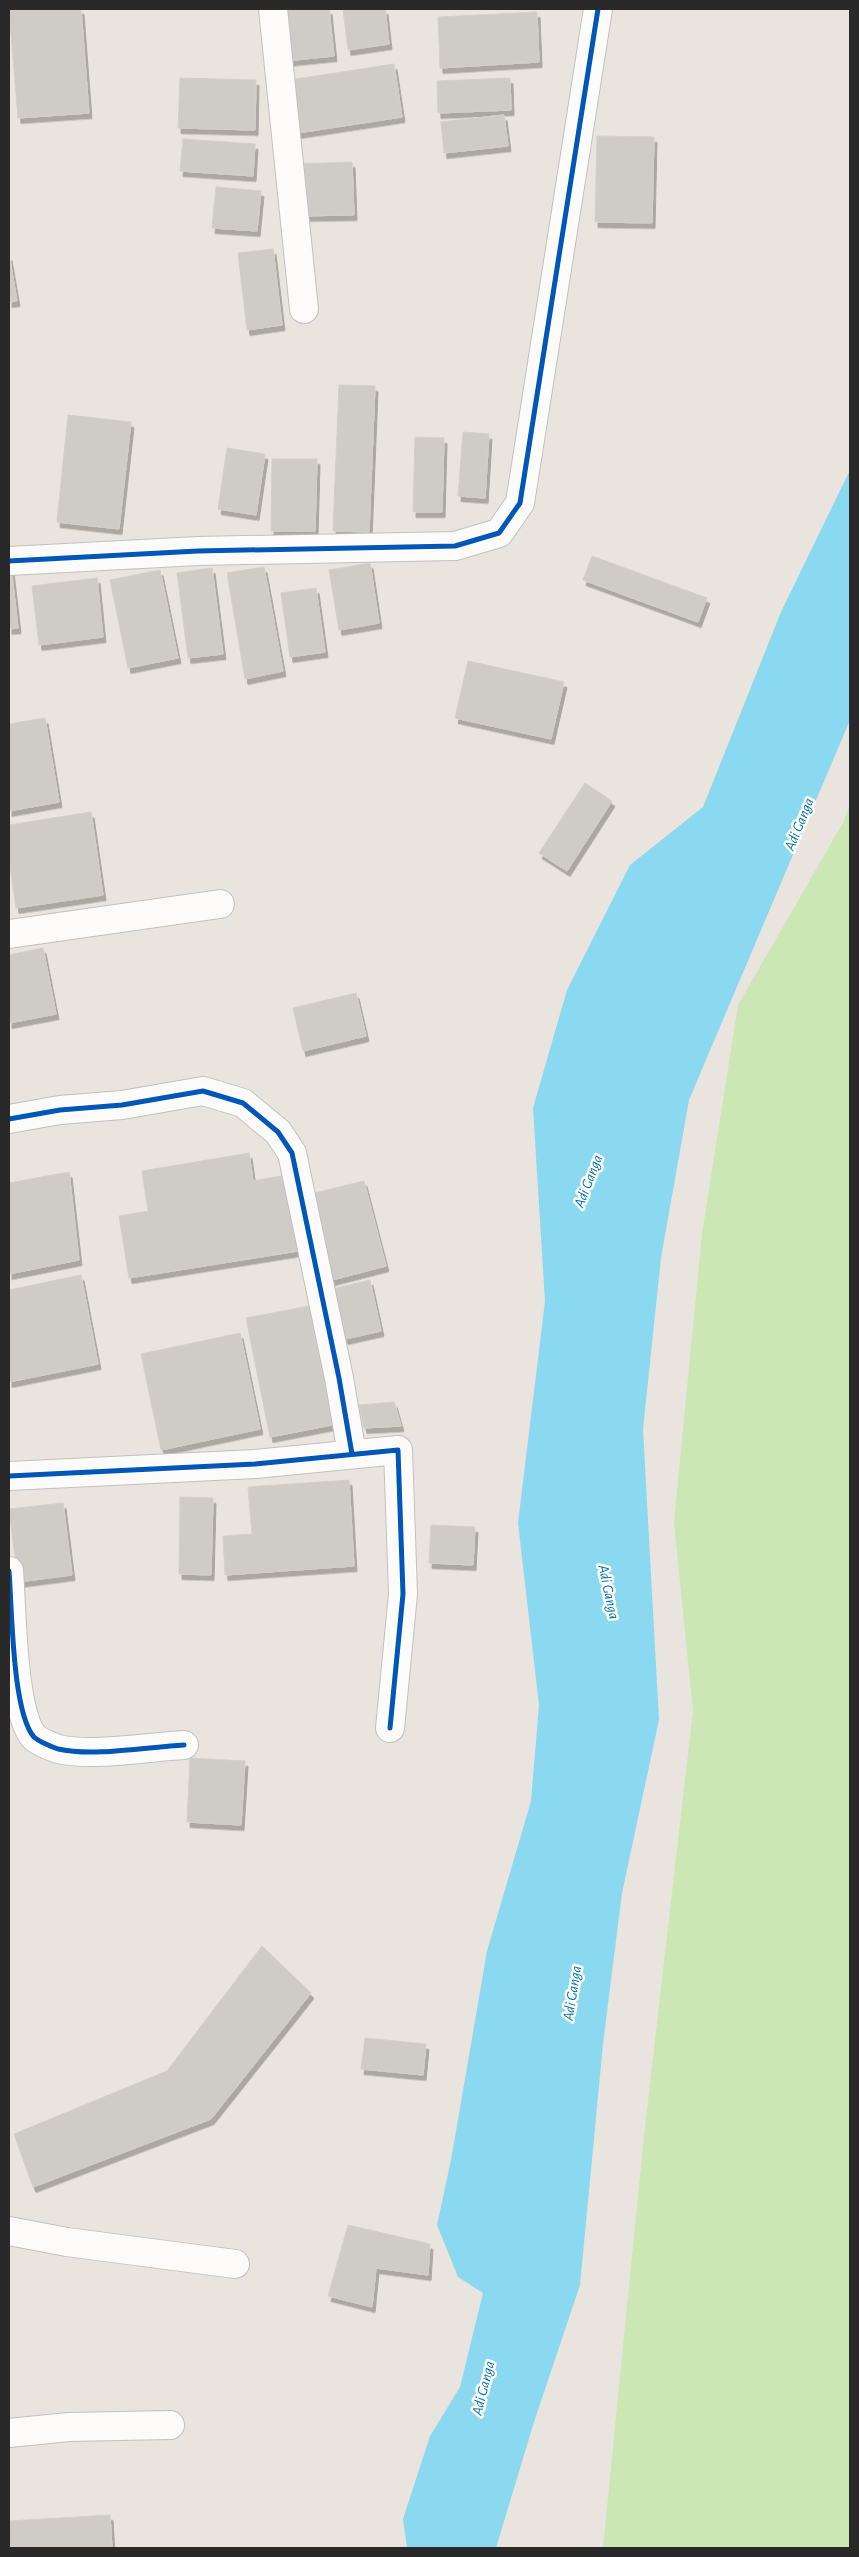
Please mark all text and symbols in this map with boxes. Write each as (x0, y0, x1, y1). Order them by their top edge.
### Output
water label: Adi Ganga (782, 796, 817, 854)
water label: Adi Ganga (571, 1153, 605, 1211)
water label: Adi Ganga (595, 1563, 622, 1621)
water label: Adi Ganga (561, 1965, 584, 2022)
water label: Adi Ganga (469, 2360, 497, 2418)

